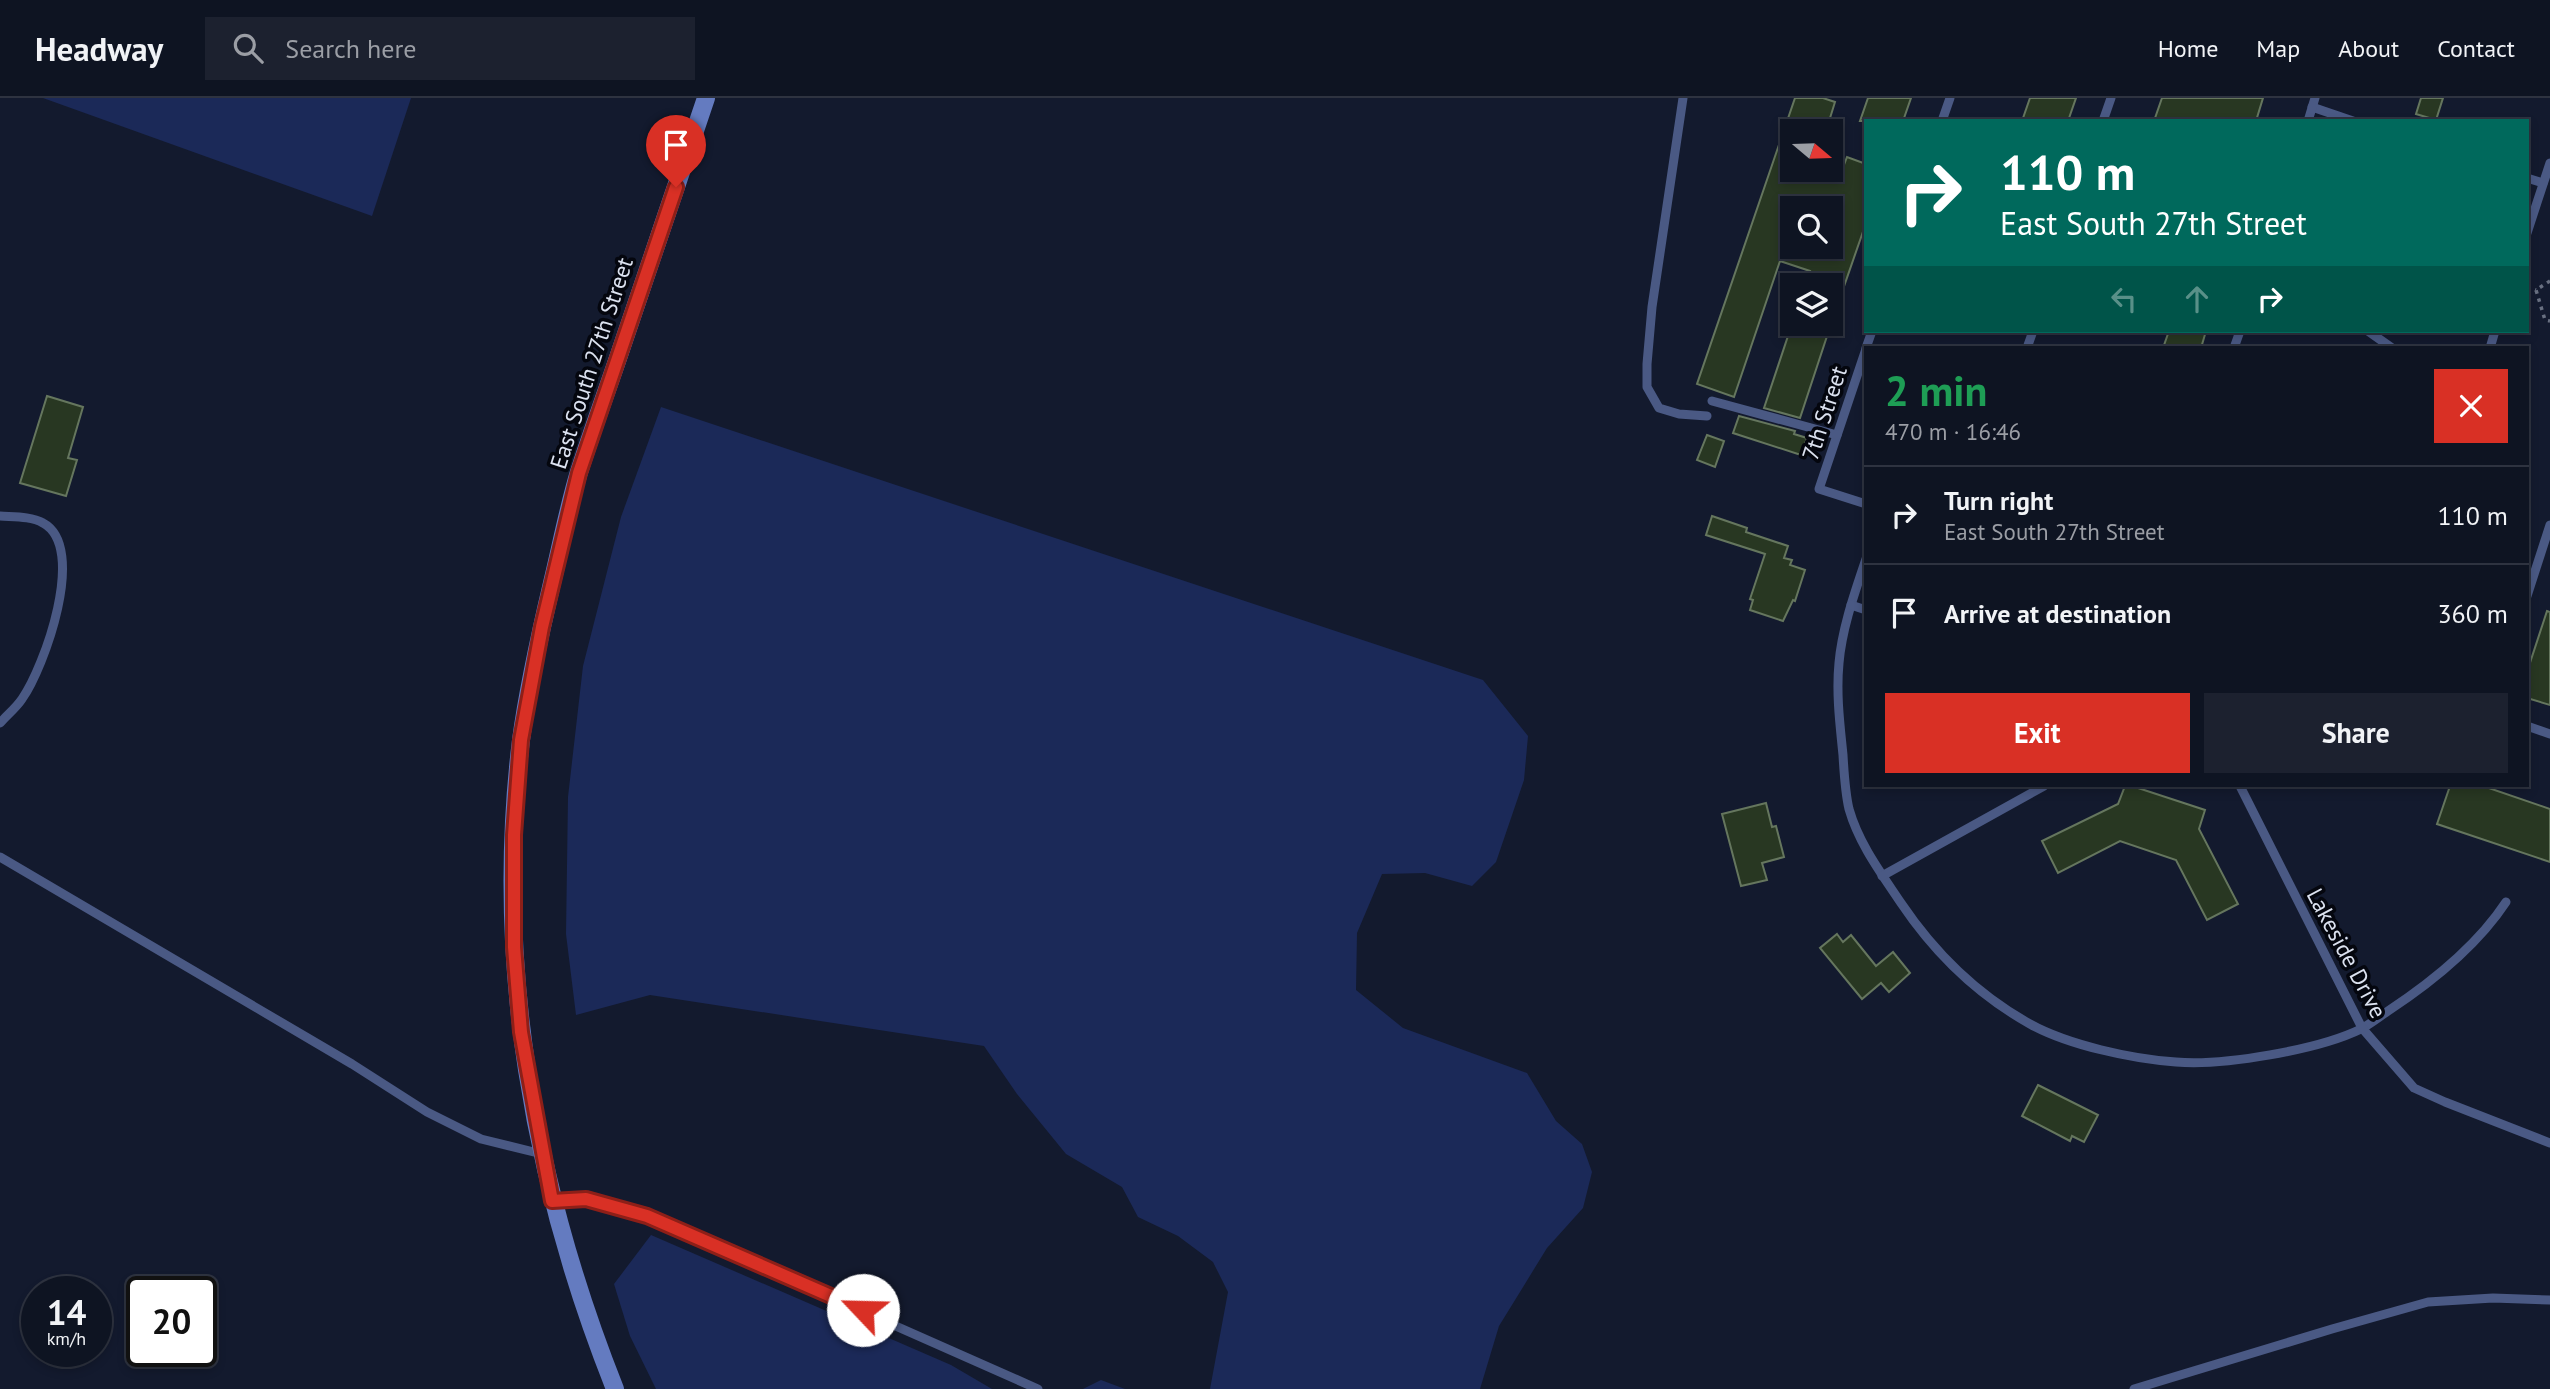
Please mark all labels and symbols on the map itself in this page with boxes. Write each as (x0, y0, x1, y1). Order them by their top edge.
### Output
pin (646, 115, 706, 187)
north arrow (1780, 119, 1843, 182)
street label: East South 27th Street (543, 253, 639, 472)
street label: 7th Street (1795, 362, 1853, 464)
street label: Lakeside Drive (2301, 883, 2393, 1023)
position arrow (826, 1273, 900, 1347)
speed limit sign: 20 (126, 1276, 217, 1367)

